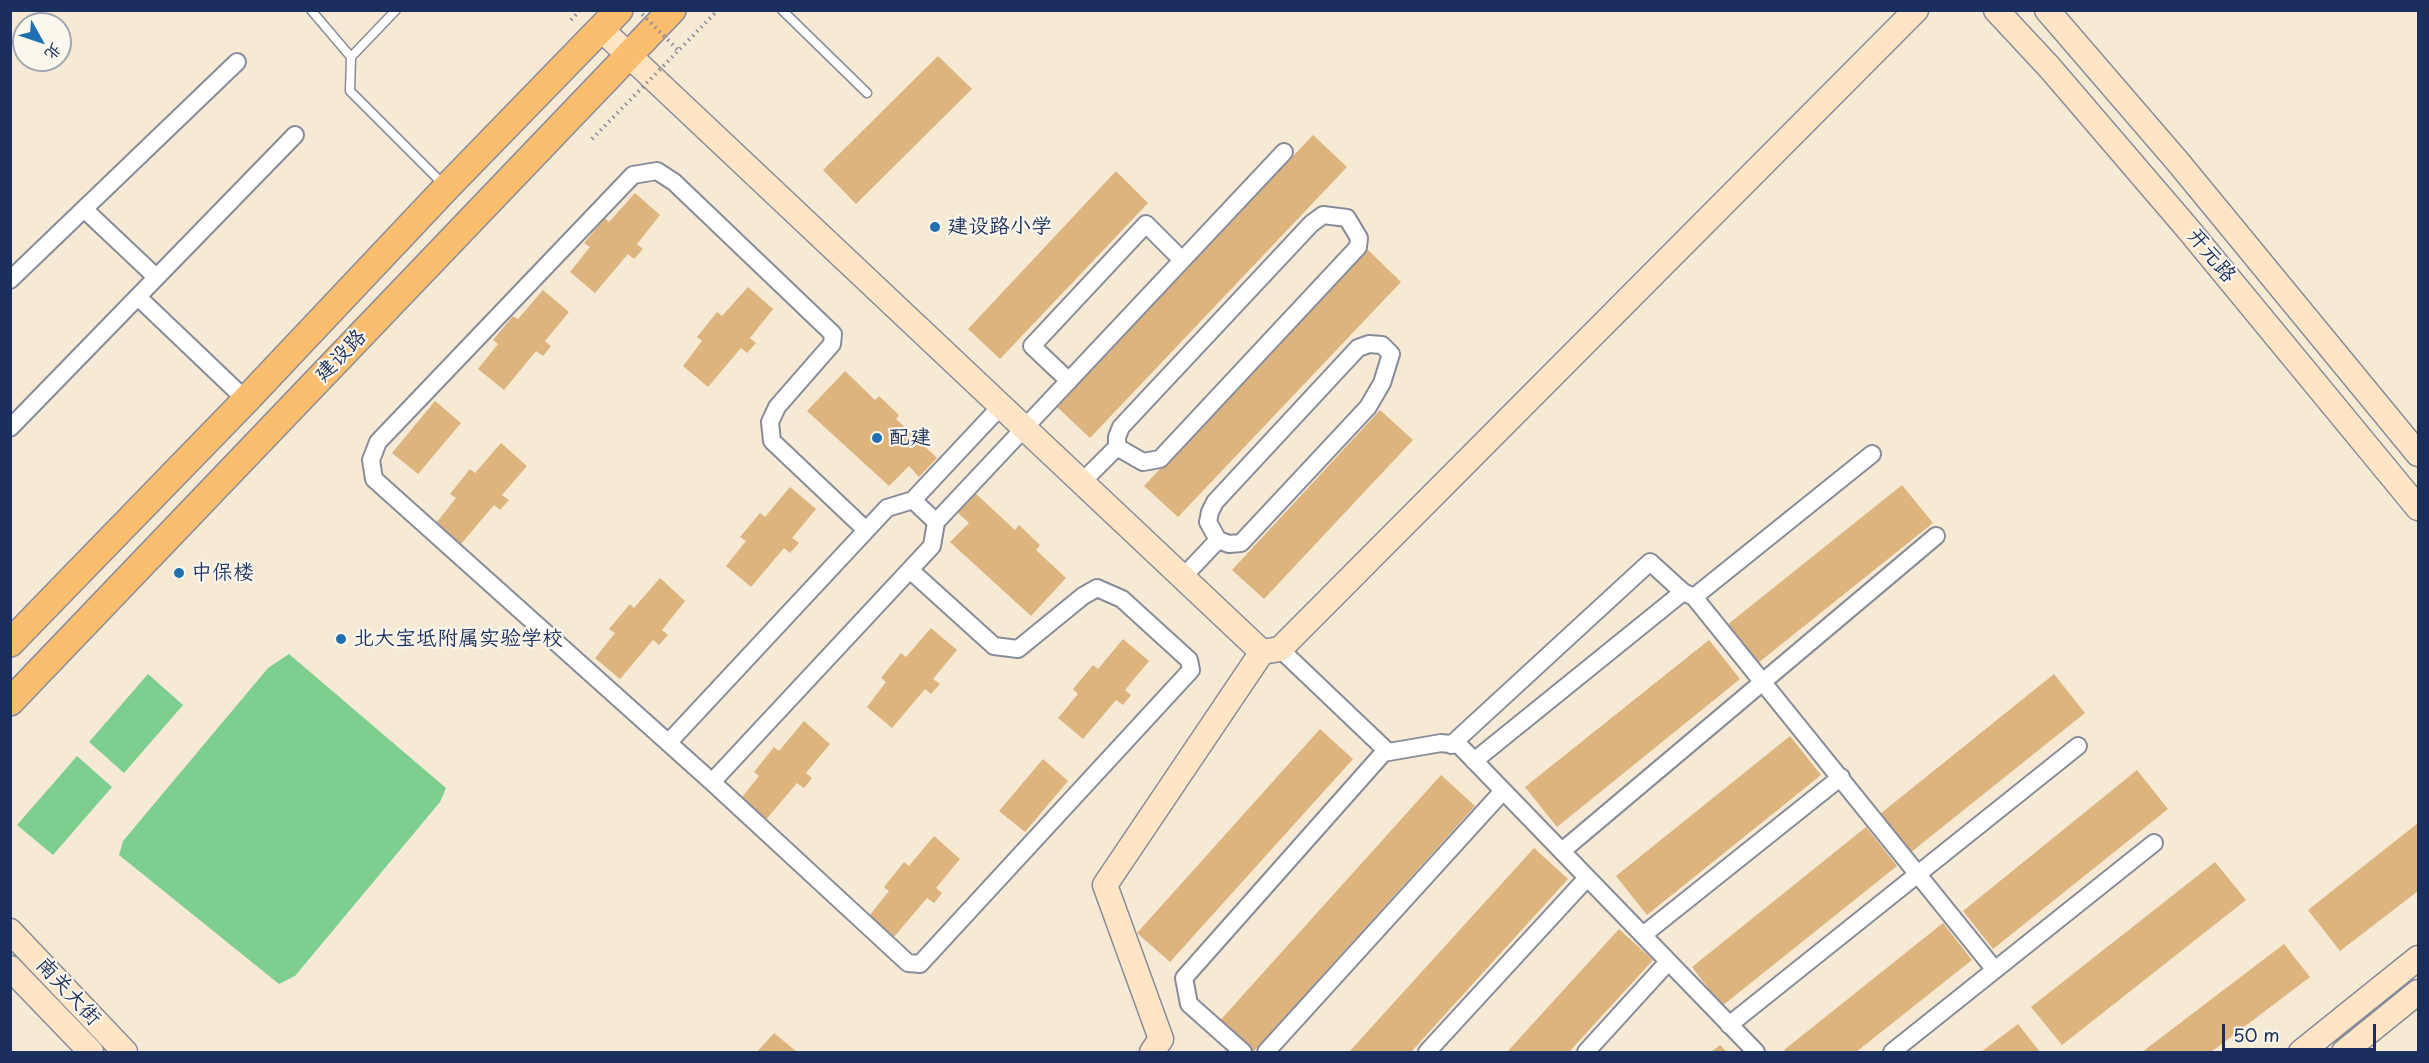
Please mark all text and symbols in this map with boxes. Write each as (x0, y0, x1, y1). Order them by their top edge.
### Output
north arrow (12, 12, 72, 72)
text: 北 (40, 38, 69, 66)
place label: 建设路小学 (947, 214, 1052, 240)
marker: 建设路小学 (928, 220, 942, 234)
street label: 开元路 (2181, 224, 2241, 288)
street label: 建设路 (310, 325, 372, 387)
place label: 配建 (889, 425, 931, 451)
marker: 配建 (870, 431, 884, 445)
place label: 中保楼 (191, 560, 254, 586)
marker: 中保楼 (172, 566, 186, 580)
place label: 北大宝坻附属实验学校 (353, 626, 563, 652)
marker: 北大宝坻附属实验学校 (334, 632, 348, 646)
street label: 南关大街 (30, 953, 106, 1031)
scale bar (2225, 1012, 2380, 1050)
text: 50 m (2233, 1021, 2280, 1048)

